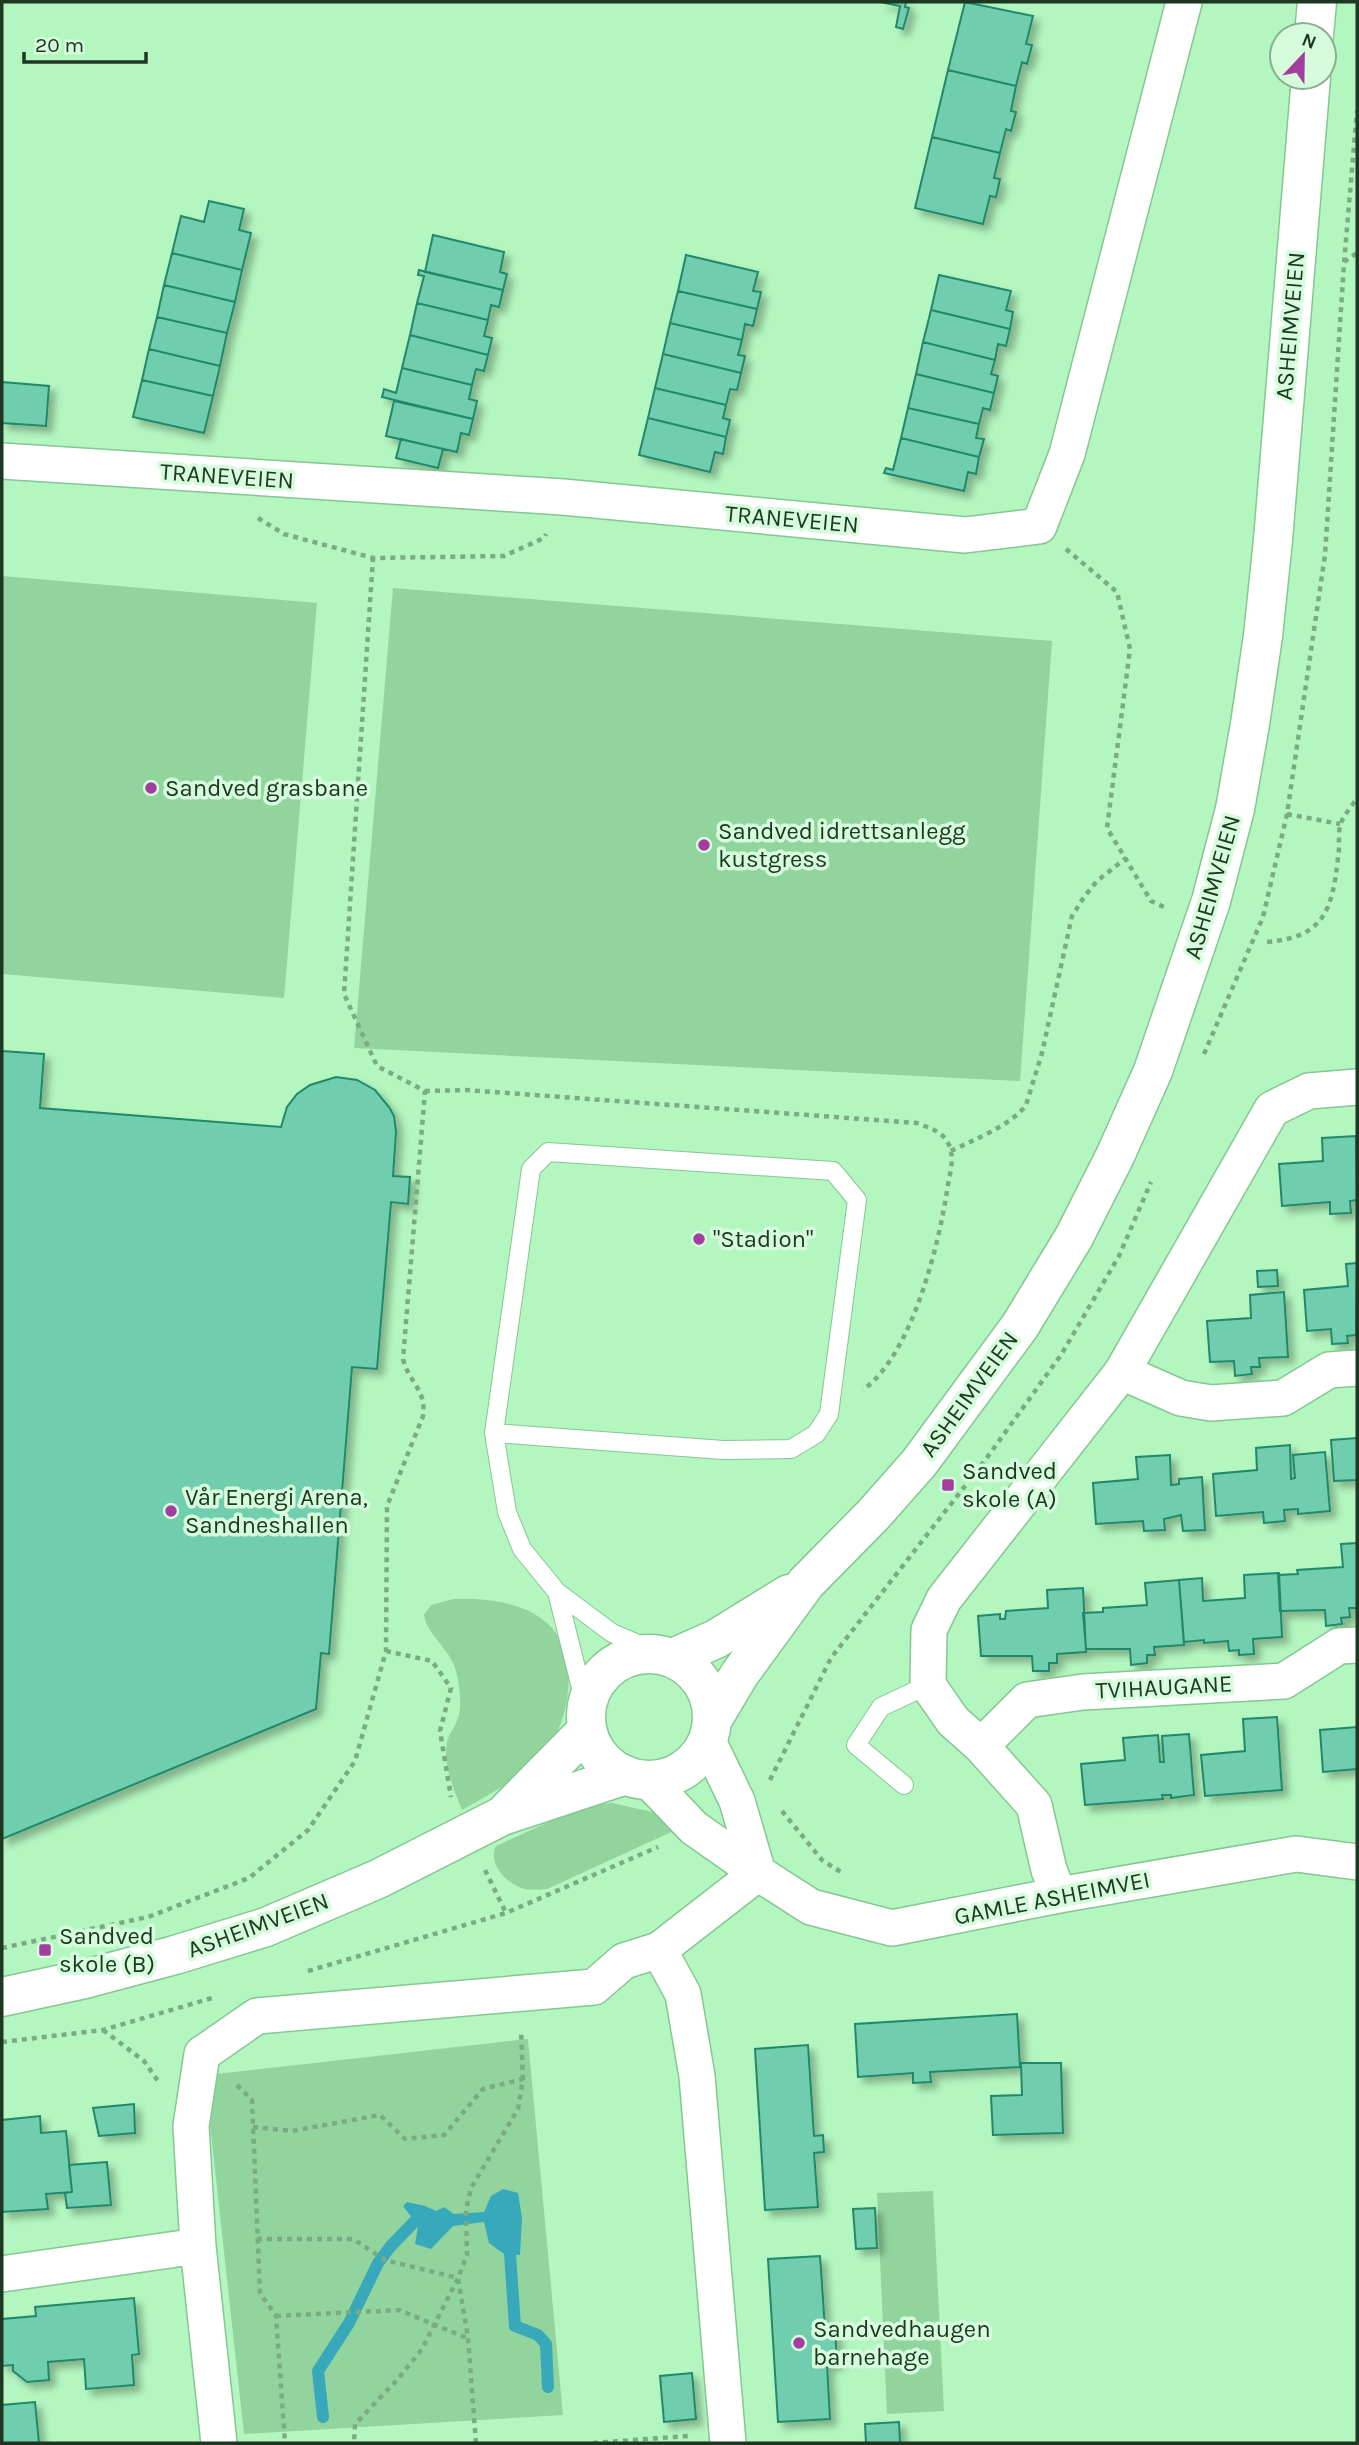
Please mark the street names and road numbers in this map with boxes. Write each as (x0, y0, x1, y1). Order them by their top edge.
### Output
street label: ASHEIMVEIEN (1270, 251, 1310, 401)
street label: TRANEVEIEN (159, 457, 295, 495)
street label: TRANEVEIEN (724, 499, 860, 539)
street label: ASHEIMVEIEN (1178, 812, 1246, 962)
street label: ASHEIMVEIEN (914, 1326, 1024, 1462)
street label: TVIHAUGANE (1095, 1669, 1233, 1705)
street label: GAMLE ASHEIMVEI (952, 1865, 1152, 1931)
street label: ASHEIMVEIEN (183, 1886, 333, 1964)

